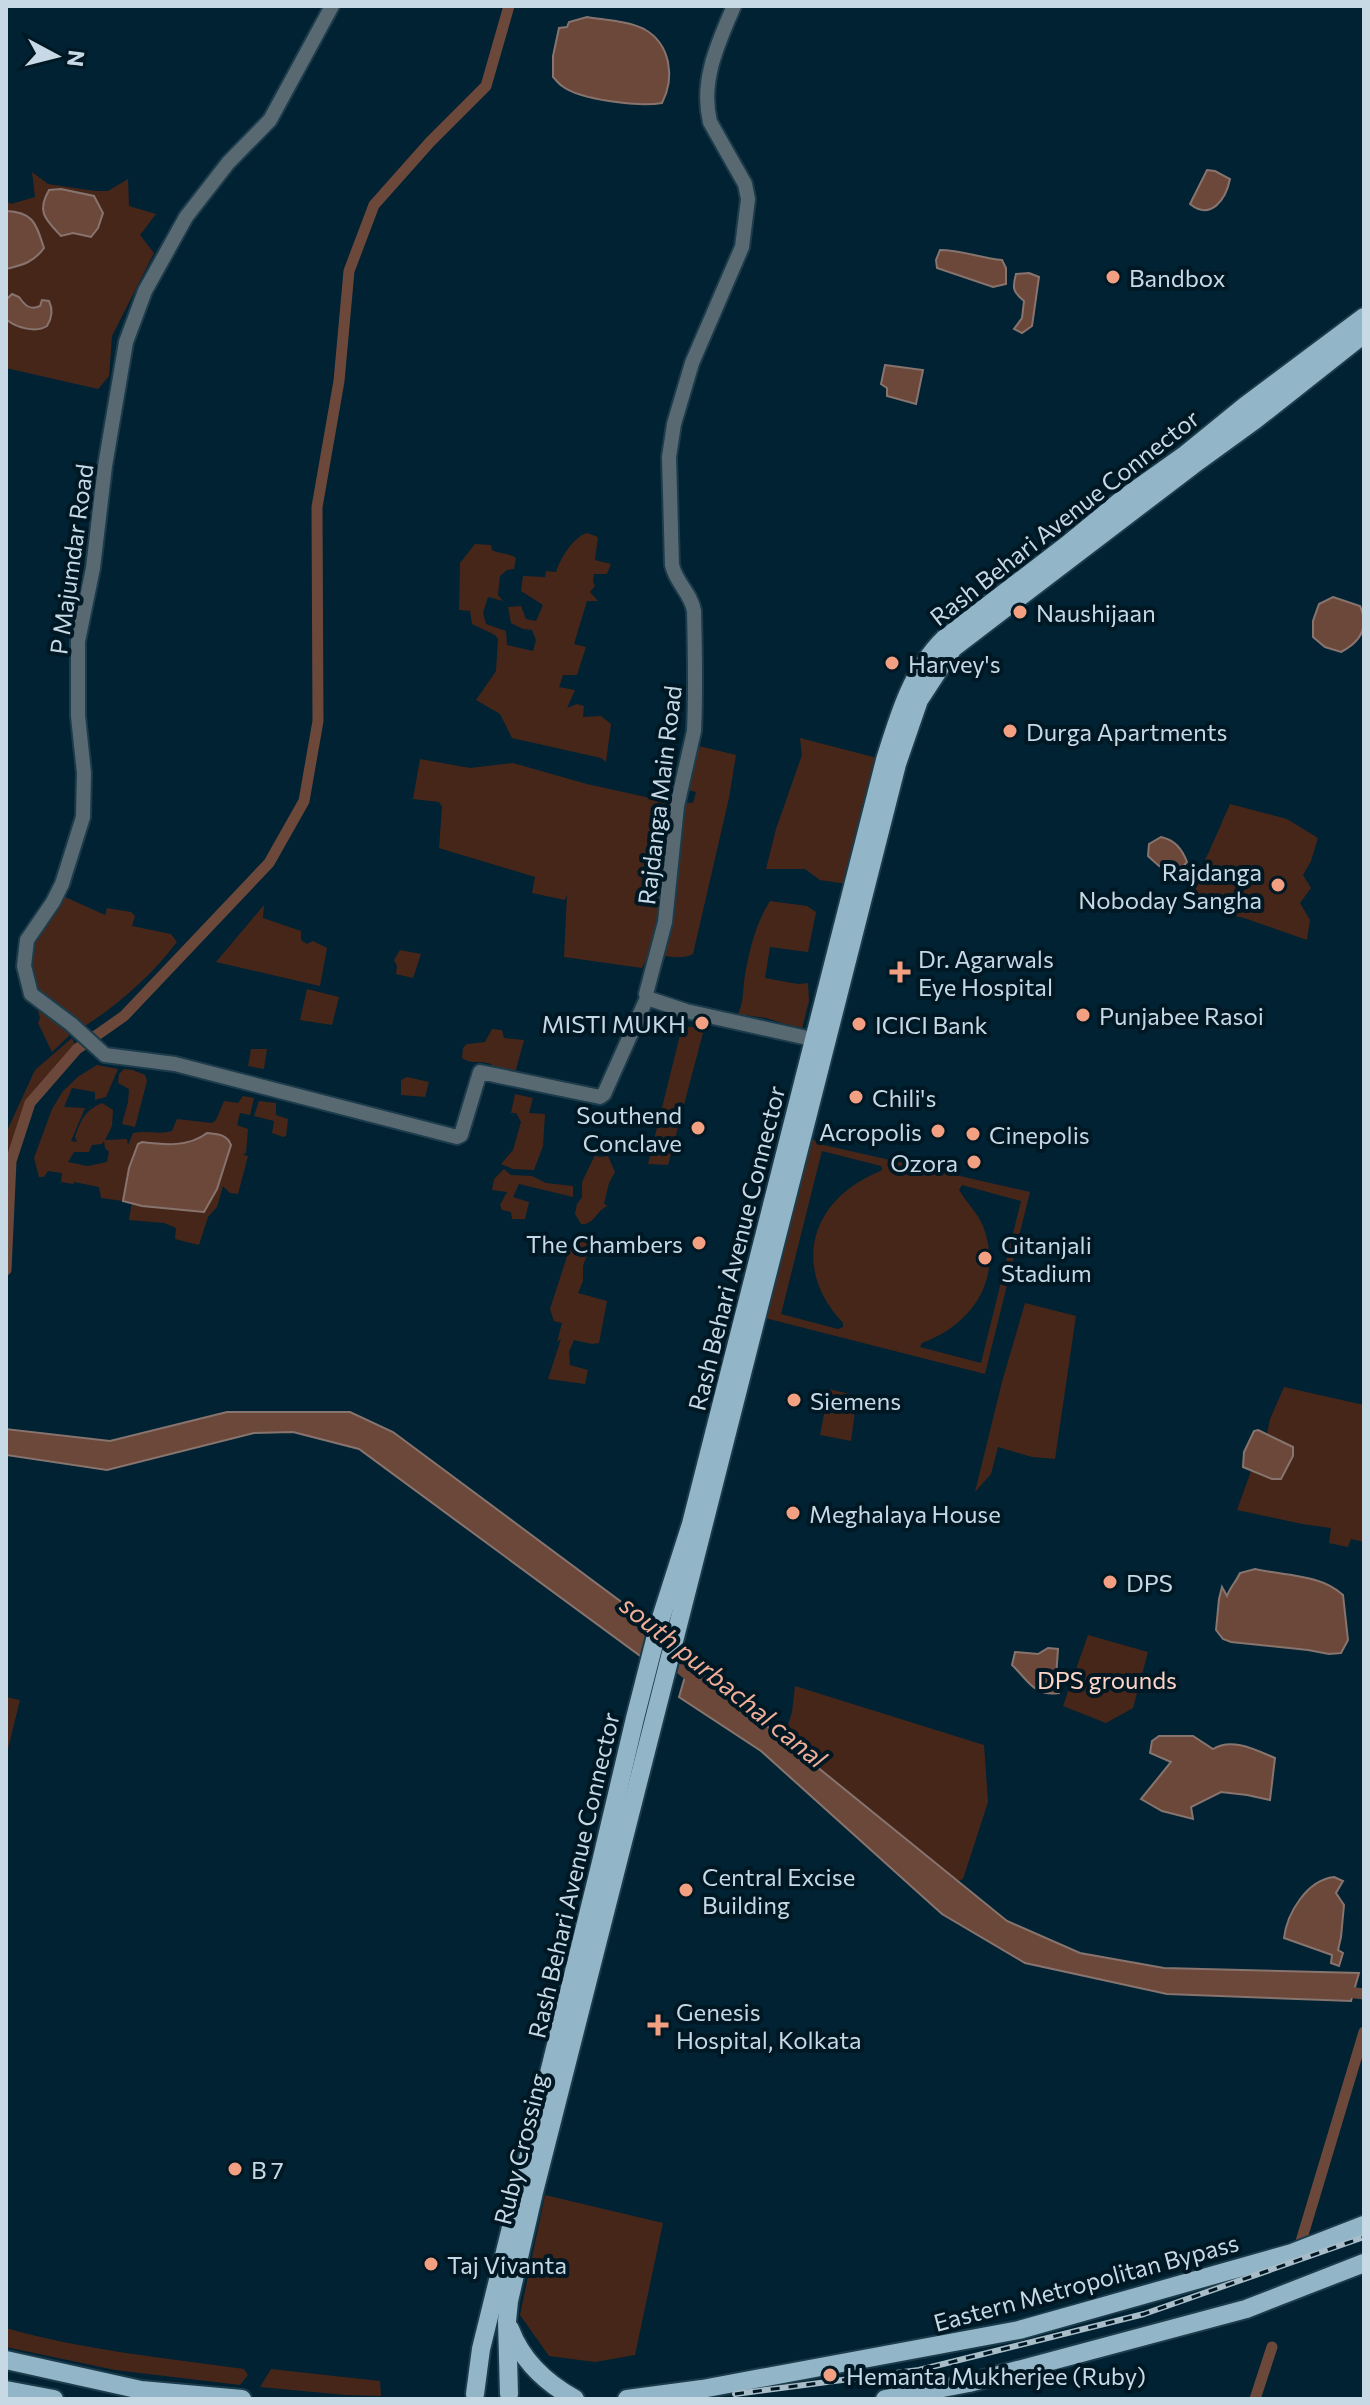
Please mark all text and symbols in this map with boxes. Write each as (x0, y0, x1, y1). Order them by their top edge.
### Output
north arrow (16, 16, 96, 96)
text: N (62, 49, 91, 68)
place label: Bandbox (1129, 263, 1226, 292)
marker: Bandbox (1104, 268, 1122, 286)
street label: Rash Behari Avenue Connector (924, 403, 1205, 631)
street label: P Majumdar Road (43, 462, 99, 656)
place label: Naushijaan (1036, 598, 1156, 627)
marker: Naushijaan (1011, 603, 1029, 621)
place label: Harvey's (908, 649, 1001, 678)
marker: Harvey's (883, 654, 901, 672)
street label: Rajdanga Main Road (631, 684, 687, 906)
place label: Durga Apartments (1026, 717, 1228, 746)
marker: Durga Apartments (1001, 722, 1019, 740)
place label: Rajdanga Noboday Sangha (1078, 857, 1262, 914)
marker: Rajdanga Noboday Sangha (1269, 876, 1287, 894)
place label: Dr. Agarwals Eye Hospital (918, 944, 1054, 1001)
marker: Dr. Agarwals Eye Hospital (889, 961, 911, 983)
place label: Punjabee Rasoi (1099, 1001, 1264, 1030)
marker: Punjabee Rasoi (1074, 1006, 1092, 1024)
place label: MISTI MUKH (542, 1009, 686, 1038)
place label: ICICI Bank (875, 1010, 987, 1039)
marker: MISTI MUKH (693, 1014, 711, 1032)
marker: ICICI Bank (850, 1015, 868, 1033)
street label: Rash Behari Avenue Connector (682, 1082, 791, 1413)
place label: Chili's (872, 1083, 936, 1112)
marker: Chili's (847, 1088, 865, 1106)
place label: Southend Conclave (576, 1100, 682, 1157)
place label: Acropolis (819, 1117, 922, 1146)
marker: Southend Conclave (689, 1119, 707, 1137)
place label: Cinepolis (989, 1120, 1090, 1149)
marker: Acropolis (929, 1122, 947, 1140)
marker: Cinepolis (964, 1125, 982, 1143)
place label: Ozora (890, 1148, 958, 1177)
marker: Ozora (965, 1153, 983, 1171)
place label: The Chambers (526, 1229, 683, 1258)
place label: Gitanjali Stadium (1001, 1230, 1092, 1287)
marker: The Chambers (690, 1234, 708, 1252)
marker: Gitanjali Stadium (976, 1249, 994, 1267)
place label: Siemens (810, 1386, 901, 1415)
marker: Siemens (785, 1391, 803, 1409)
place label: Meghalaya House (809, 1499, 1001, 1528)
marker: Meghalaya House (784, 1504, 802, 1522)
place label: DPS (1126, 1568, 1173, 1597)
marker: DPS (1101, 1573, 1119, 1591)
water label: south purbachal canal (615, 1588, 834, 1775)
park label: DPS grounds (1037, 1665, 1177, 1694)
street label: Rash Behari Avenue Connector (521, 1709, 625, 2041)
place label: Central Excise Building (702, 1862, 855, 1919)
marker: Central Excise Building (677, 1881, 695, 1899)
place label: Genesis Hospital, Kolkata (676, 1997, 862, 2054)
marker: Genesis Hospital, Kolkata (647, 2014, 669, 2036)
street label: Ruby Crossing (487, 2070, 553, 2228)
place label: B 7 (251, 2155, 284, 2184)
marker: B 7 (226, 2160, 244, 2178)
street label: Eastern Metropolitan Bypass (930, 2227, 1242, 2337)
place label: Taj Vivanta (447, 2250, 567, 2279)
marker: Taj Vivanta (422, 2255, 440, 2273)
place label: Hemanta Mukherjee (Ruby) (846, 2361, 1146, 2390)
marker: Hemanta Mukherjee (Ruby) (821, 2366, 839, 2384)

